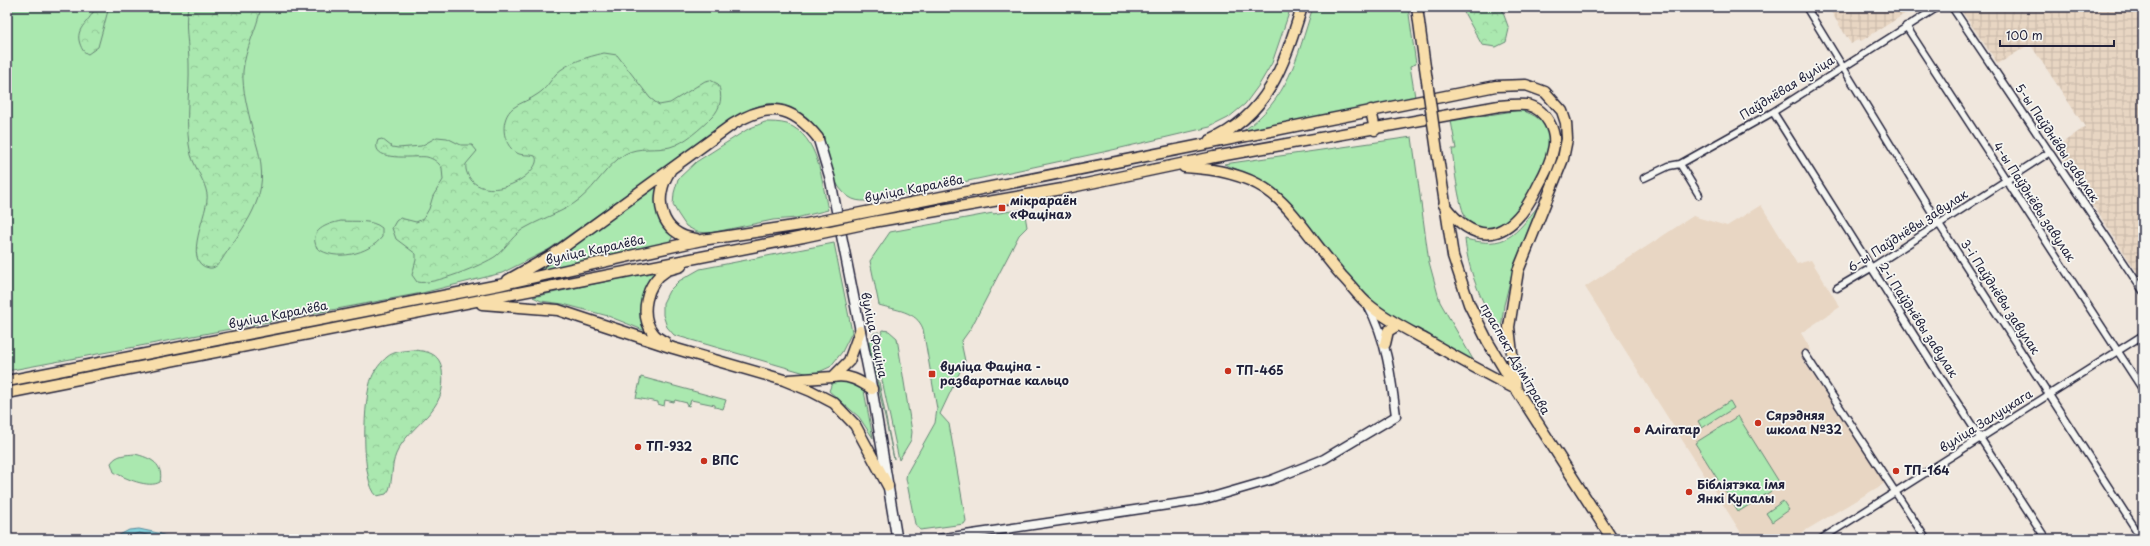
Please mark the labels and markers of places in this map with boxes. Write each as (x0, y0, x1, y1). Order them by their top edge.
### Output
place label: мікрараён «Фаціна» (1010, 191, 1077, 223)
marker: мікрараён «Фаціна» (997, 203, 1007, 213)
place label: вуліца Фаціна - разваротнае кальцо (940, 357, 1069, 389)
place label: ТП-465 (1236, 361, 1284, 379)
marker: ТП-465 (1223, 366, 1233, 376)
marker: вуліца Фаціна - разваротнае кальцо (927, 369, 937, 379)
place label: Сярэдняя школа №32 (1766, 406, 1842, 438)
marker: Сярэдняя школа №32 (1753, 418, 1763, 428)
place label: Алігатар (1645, 420, 1701, 438)
marker: Алігатар (1632, 425, 1642, 435)
place label: ТП-932 (646, 437, 693, 455)
marker: ТП-932 (633, 442, 643, 452)
place label: ВПС (712, 451, 739, 469)
marker: ВПС (699, 456, 709, 466)
place label: ТП-164 (1904, 461, 1950, 479)
marker: ТП-164 (1891, 466, 1901, 476)
place label: Бібліятэка імя Янкі Купалы (1697, 475, 1785, 507)
marker: Бібліятэка імя Янкі Купалы (1684, 487, 1694, 497)

